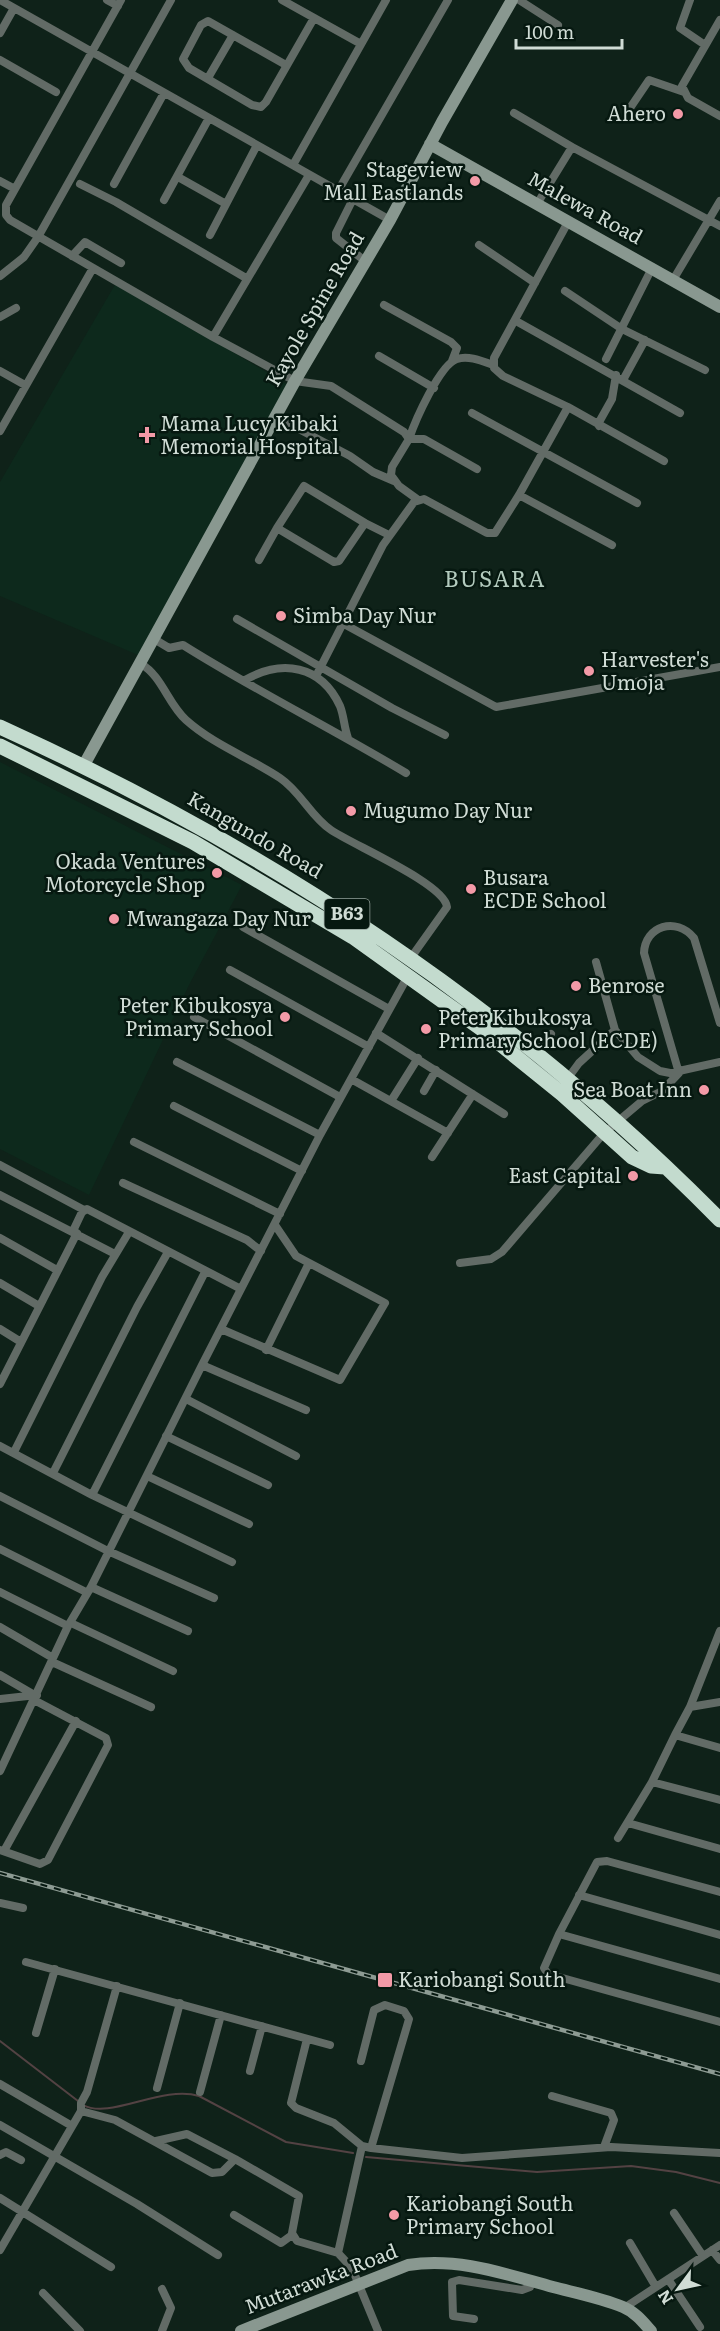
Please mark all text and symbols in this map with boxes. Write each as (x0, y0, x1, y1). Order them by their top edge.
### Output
scale bar (516, 12, 622, 50)
text: 100 m (525, 18, 574, 45)
place label: Ahero (607, 97, 666, 127)
marker: Ahero (671, 107, 685, 121)
place label: Stageview Mall Eastlands (323, 153, 464, 206)
street label: Malewa Road (523, 162, 649, 250)
marker: Stageview Mall Eastlands (468, 174, 482, 188)
street label: Kayole Spine Road (257, 225, 370, 391)
place label: Mama Lucy Kibaki Memorial Hospital (160, 407, 339, 460)
marker: Mama Lucy Kibaki Memorial Hospital (138, 426, 156, 444)
district label: BUSARA (444, 561, 546, 594)
place label: Simba Day Nur (293, 599, 436, 629)
marker: Simba Day Nur (274, 609, 288, 623)
place label: Harvester's Umoja (601, 643, 709, 696)
marker: Harvester's Umoja (582, 664, 596, 678)
street label: Kangundo Road (183, 782, 329, 884)
place label: Mugumo Day Nur (363, 794, 533, 824)
marker: Mugumo Day Nur (344, 804, 358, 818)
place label: Okada Ventures Motorcycle Shop (45, 845, 205, 898)
place label: Busara ECDE School (483, 861, 607, 914)
marker: Okada Ventures Motorcycle Shop (210, 866, 224, 880)
marker: Busara ECDE School (464, 882, 478, 896)
road number: B63 (324, 899, 370, 929)
place label: Mwangaza Day Nur (126, 902, 311, 932)
marker: Mwangaza Day Nur (107, 912, 121, 926)
place label: Benrose (588, 969, 665, 999)
marker: Benrose (569, 979, 583, 993)
place label: Peter Kibukosya Primary School (119, 989, 273, 1042)
place label: Peter Kibukosya Primary School (ECDE) (438, 1001, 658, 1054)
marker: Peter Kibukosya Primary School (278, 1010, 292, 1024)
marker: Peter Kibukosya Primary School (ECDE) (419, 1022, 433, 1036)
place label: Sea Boat Inn (573, 1073, 692, 1103)
marker: Sea Boat Inn (697, 1083, 711, 1097)
place label: East Capital (509, 1159, 621, 1189)
marker: East Capital (626, 1169, 640, 1183)
place label: Kariobangi South (398, 1963, 565, 1993)
marker: Kariobangi South (376, 1971, 394, 1989)
place label: Kariobangi South Primary School (406, 2187, 573, 2240)
marker: Kariobangi South Primary School (387, 2208, 401, 2222)
street label: Mutarawka Road (240, 2234, 401, 2320)
north arrow (648, 2259, 708, 2319)
text: N (651, 2286, 678, 2310)

